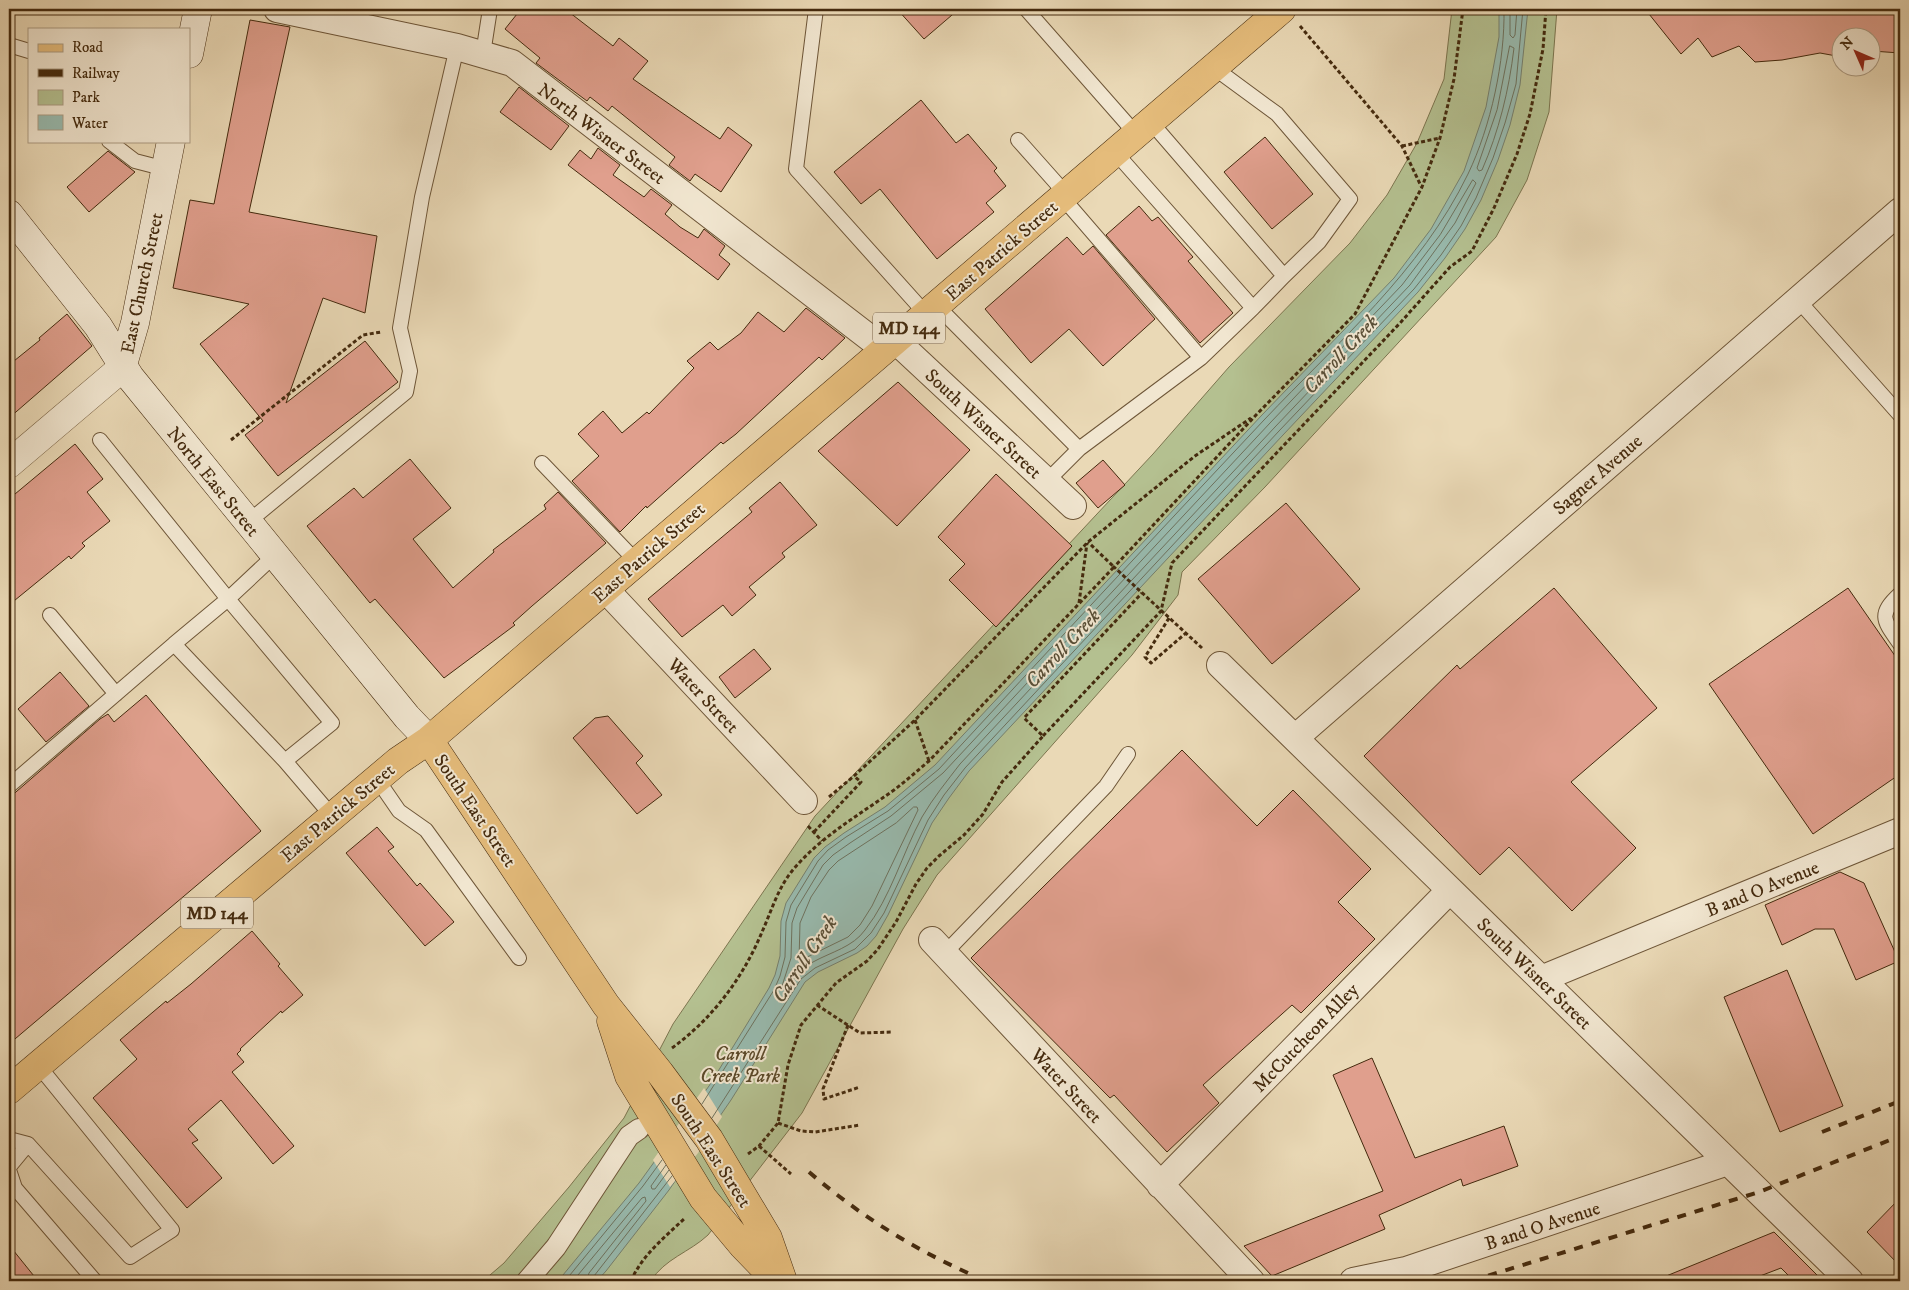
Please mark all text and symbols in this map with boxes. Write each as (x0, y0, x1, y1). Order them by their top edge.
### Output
legend (28, 28, 190, 142)
north arrow (1832, 28, 1882, 78)
text: N (1837, 33, 1858, 54)
text: Road (72, 38, 104, 57)
text: Railway (72, 64, 120, 83)
street label: North Wisner Street (533, 79, 670, 190)
text: Park (72, 88, 101, 107)
text: Water (71, 114, 108, 133)
street label: East Patrick Street (941, 196, 1063, 306)
street label: East Church Street (116, 211, 169, 356)
water label: Carroll Creek (1298, 310, 1385, 400)
road number: MD 144 (873, 312, 945, 343)
street label: South Wisner Street (920, 364, 1046, 484)
street label: North East Street (162, 422, 264, 541)
street label: Sagner Avenue (1549, 430, 1647, 520)
street label: East Patrick Street (588, 498, 710, 608)
water label: Carroll Creek (1020, 604, 1107, 694)
street label: Water Street (662, 653, 744, 738)
street label: South East Street (428, 750, 521, 872)
street label: East Patrick Street (276, 759, 400, 868)
street label: B and O Avenue (1703, 856, 1823, 923)
road number: MD 144 (181, 898, 253, 928)
water label: Carroll Creek (767, 911, 844, 1008)
street label: South Wisner Street (1472, 913, 1596, 1035)
street label: McCutcheon Alley (1248, 978, 1365, 1097)
park label: Carroll Creek Park (700, 1043, 780, 1088)
street label: Water Street (1025, 1043, 1107, 1128)
street label: South East Street (665, 1089, 756, 1212)
street label: B and O Avenue (1482, 1197, 1603, 1256)

